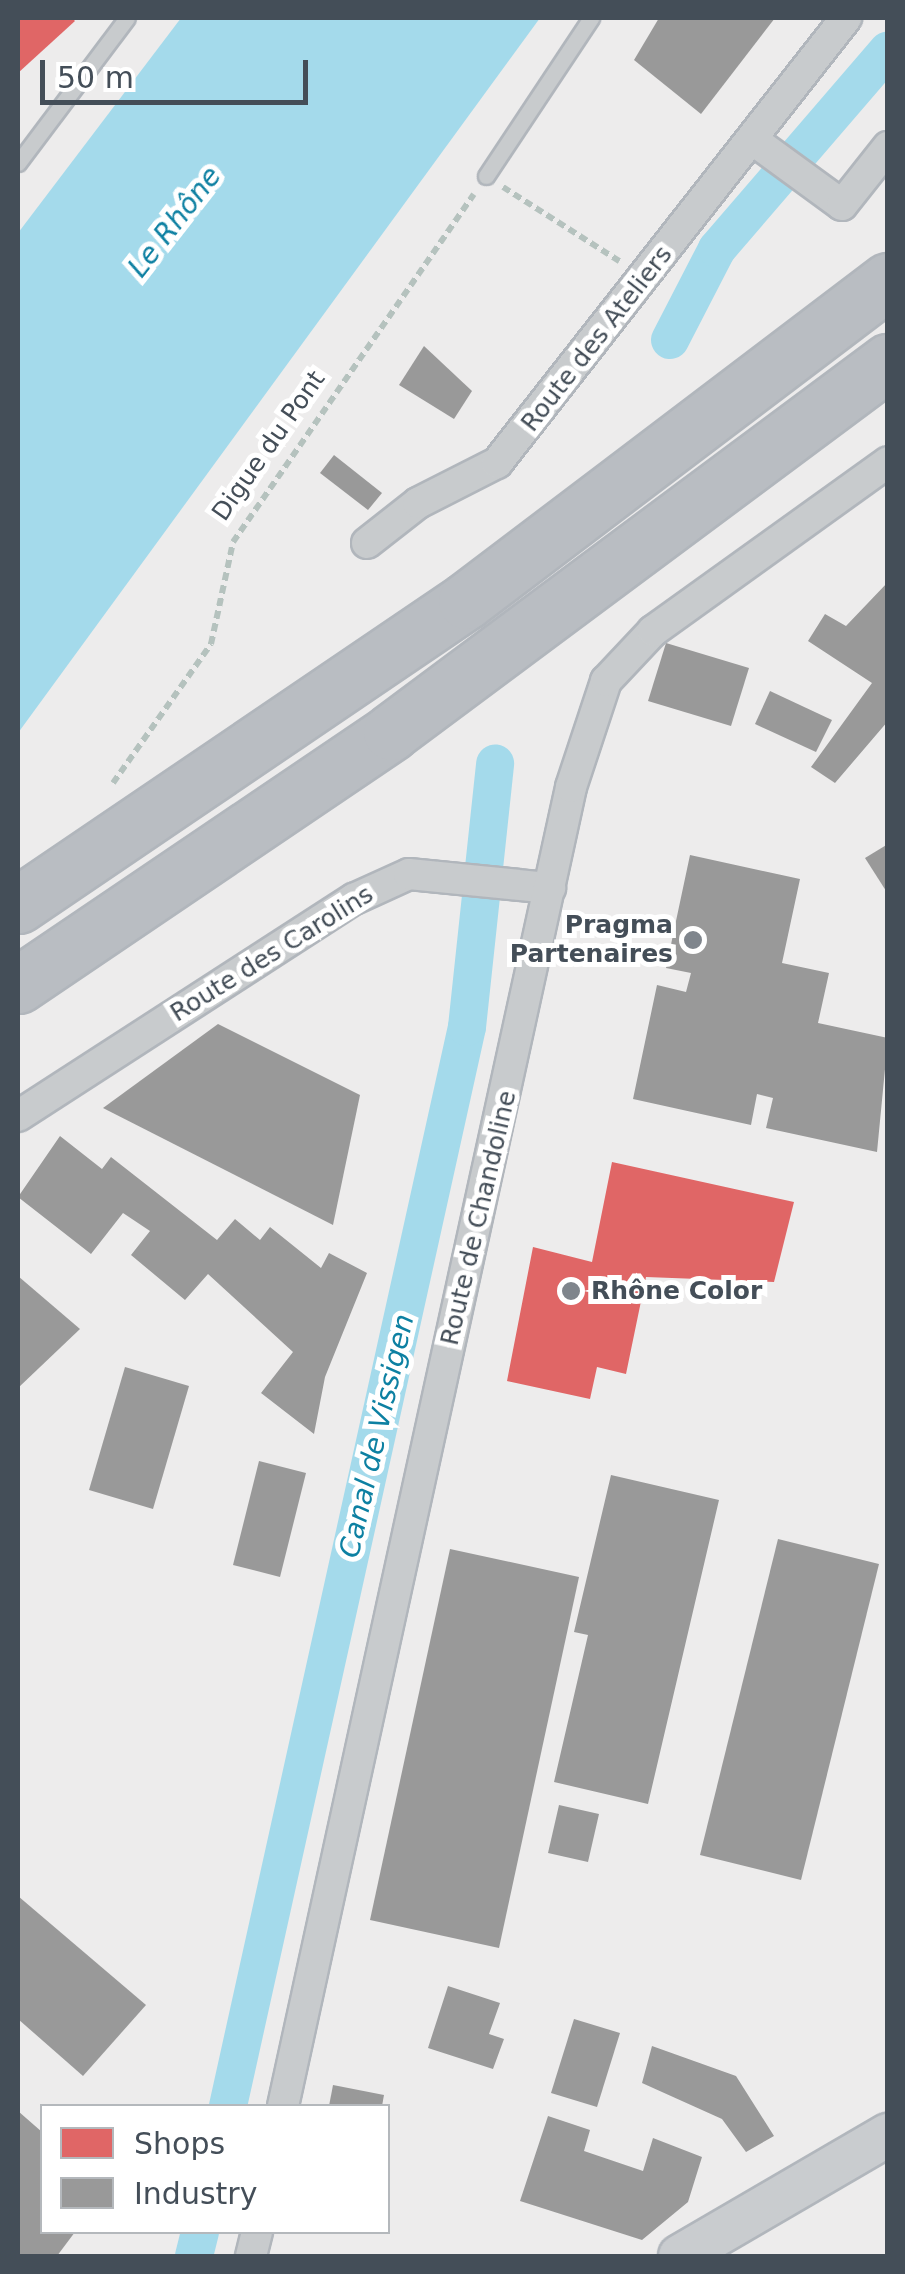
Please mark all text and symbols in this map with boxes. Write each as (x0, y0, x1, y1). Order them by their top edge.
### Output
scale bar (45, 40, 312, 102)
text: 50 m (57, 60, 134, 95)
water label: Le Rhône (121, 160, 229, 284)
street label: Route des Ateliers (515, 240, 679, 438)
street label: Digue du Pont (206, 365, 332, 527)
street label: Route des Carolins (165, 879, 379, 1029)
place label: Pragma Partenaires (510, 911, 673, 970)
marker: Pragma Partenaires (682, 929, 704, 951)
street label: Route de Chandoline (435, 1088, 523, 1348)
place label: Rhône Color (591, 1276, 762, 1306)
marker: Rhône Color (560, 1280, 582, 1302)
water label: Canal de Vissigen (333, 1311, 421, 1561)
legend (40, 2104, 390, 2234)
text: Shops (134, 2126, 225, 2161)
text: Industry (134, 2176, 257, 2211)

